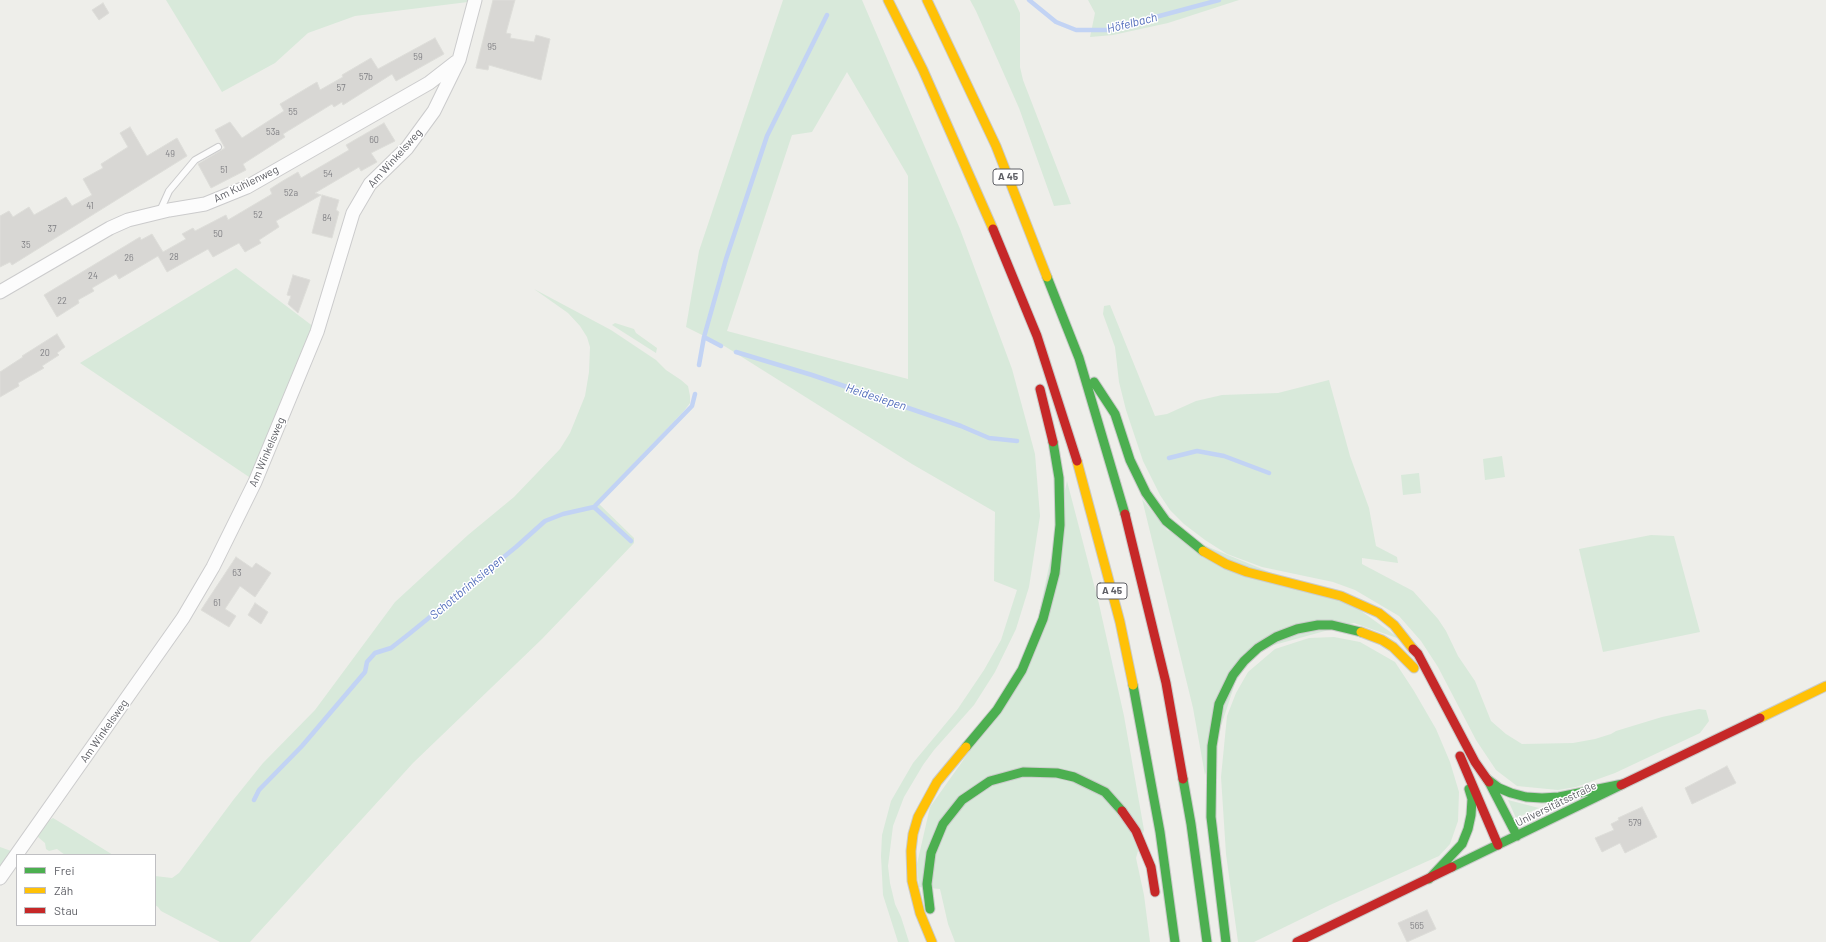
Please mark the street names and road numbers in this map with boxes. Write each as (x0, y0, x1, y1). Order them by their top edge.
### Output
street label: Am Winkelsweg (365, 126, 425, 190)
street label: Am Kuhlenweg (212, 163, 280, 205)
road number: A 45 (993, 169, 1023, 185)
street label: Am Winkelsweg (246, 415, 288, 489)
road number: A 45 (1097, 583, 1127, 599)
street label: Am Winkelsweg (77, 697, 131, 765)
street label: Universitätsstraße (1513, 779, 1599, 829)

